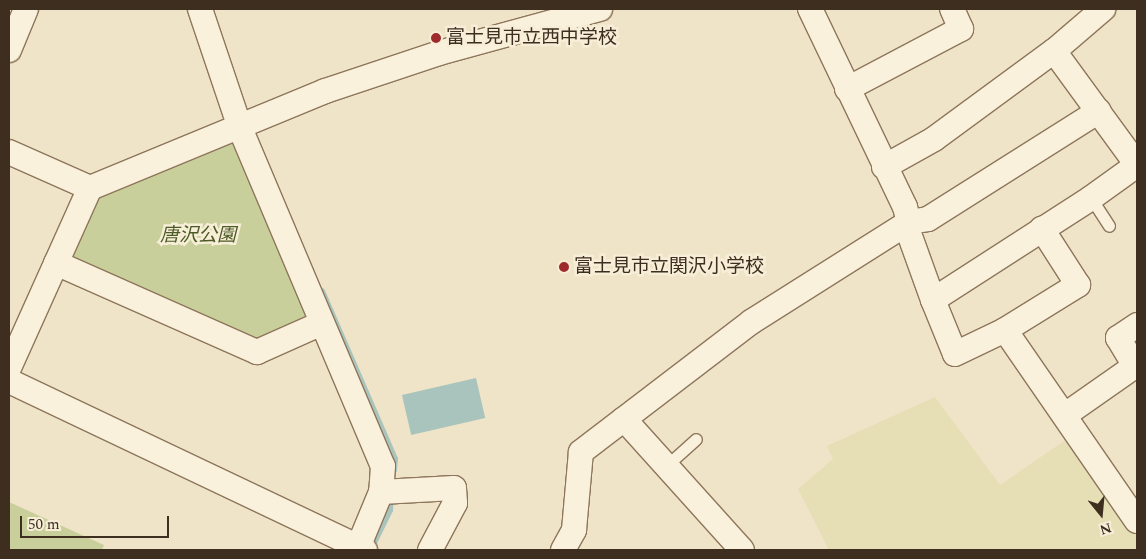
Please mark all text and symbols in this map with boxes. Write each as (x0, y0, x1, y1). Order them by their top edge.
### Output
place label: 富士見市立西中学校 (446, 27, 617, 49)
marker: 富士見市立西中学校 (430, 32, 442, 44)
park label: 唐沢公園 (160, 225, 236, 247)
place label: 富士見市立関沢小学校 (574, 256, 764, 278)
marker: 富士見市立関沢小学校 (558, 261, 570, 273)
north arrow (1076, 489, 1126, 539)
scale bar (22, 506, 171, 538)
text: 50 m (28, 513, 60, 536)
text: N (1097, 517, 1114, 541)

